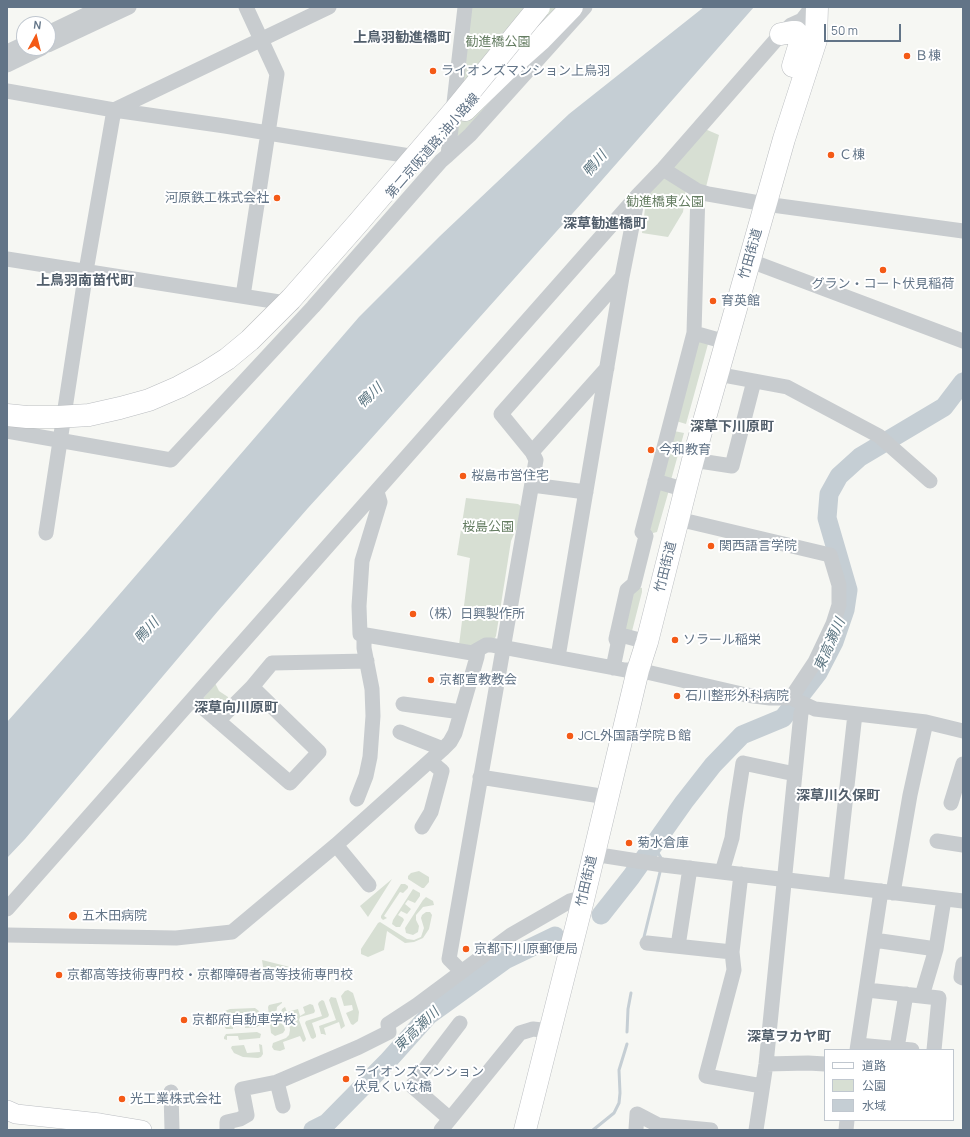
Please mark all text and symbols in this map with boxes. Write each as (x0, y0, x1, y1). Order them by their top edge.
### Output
north arrow (16, 16, 56, 56)
scale bar (826, 16, 903, 42)
text: N (33, 17, 42, 33)
text: 50 m (831, 22, 858, 39)
district label: 上鳥羽勧進橋町 (353, 30, 451, 46)
park label: 勧進橋公園 (466, 34, 530, 50)
place label: Ｂ棟 (915, 48, 941, 64)
marker: Ｂ棟 (902, 51, 912, 61)
place label: ライオンズマンション上鳥羽 (441, 63, 610, 79)
marker: ライオンズマンション上鳥羽 (428, 66, 438, 76)
street label: 第二京阪道路;油小路線 (383, 90, 483, 202)
place label: Ｃ棟 (839, 147, 865, 163)
water label: 鴨川 (579, 148, 611, 180)
marker: Ｃ棟 (826, 150, 836, 160)
place label: 河原鉄工株式会社 (165, 190, 269, 206)
marker: 河原鉄工株式会社 (272, 193, 282, 203)
park label: 勧進橋東公園 (626, 194, 704, 210)
district label: 深草勧進橋町 (563, 216, 647, 232)
street label: 竹田街道 (736, 227, 766, 281)
marker: グラン・コート伏見稲荷 (878, 265, 888, 275)
district label: 上鳥羽南苗代町 (36, 273, 134, 289)
place label: グラン・コート伏見稲荷 (812, 276, 954, 292)
place label: 育英館 (721, 293, 760, 309)
marker: 育英館 (708, 296, 718, 306)
water label: 鴨川 (354, 380, 386, 412)
district label: 深草下川原町 (690, 419, 774, 435)
place label: 今和教育 (659, 442, 711, 458)
marker: 今和教育 (646, 445, 656, 455)
place label: 桜島市営住宅 (471, 468, 549, 484)
marker: 桜島市営住宅 (458, 471, 468, 481)
park label: 桜島公園 (462, 519, 514, 535)
place label: 関西語言学院 (719, 538, 797, 554)
street label: 竹田街道 (652, 540, 680, 594)
marker: 関西語言学院 (706, 541, 716, 551)
place label: （株）日興製作所 (421, 606, 525, 622)
marker: （株）日興製作所 (408, 609, 418, 619)
water label: 鴨川 (131, 615, 163, 647)
water label: 東高瀬川 (811, 616, 849, 674)
place label: ソラール稲栄 (683, 632, 761, 648)
marker: ソラール稲栄 (670, 635, 680, 645)
place label: 京都宣教教会 (439, 672, 517, 688)
marker: 京都宣教教会 (426, 675, 436, 685)
place label: 石川整形外科病院 (685, 688, 789, 704)
marker: 石川整形外科病院 (672, 691, 682, 701)
district label: 深草向川原町 (194, 700, 278, 716)
place label: JCL外国語学院Ｂ館 (578, 728, 691, 744)
marker: JCL外国語学院Ｂ館 (565, 731, 575, 741)
district label: 深草川久保町 (796, 788, 880, 804)
place label: 菊水倉庫 (637, 835, 689, 851)
marker: 菊水倉庫 (624, 838, 634, 848)
street label: 竹田街道 (574, 854, 600, 908)
place label: 五木田病院 (82, 908, 147, 924)
marker: 五木田病院 (67, 910, 79, 922)
place label: 京都下川原郵便局 (474, 941, 578, 957)
marker: 京都下川原郵便局 (461, 944, 471, 954)
place label: 京都高等技術専門校・京都障碍者高等技術専門校 (67, 967, 353, 983)
marker: 京都高等技術専門校・京都障碍者高等技術専門校 (54, 970, 64, 980)
water label: 東高瀬川 (391, 1005, 443, 1055)
place label: 京都府自動車学校 (192, 1012, 296, 1028)
marker: 京都府自動車学校 (179, 1015, 189, 1025)
district label: 深草ヲカヤ町 (747, 1029, 831, 1045)
legend (824, 1049, 954, 1121)
text: 道路 (862, 1057, 886, 1074)
place label: ライオンズマンション 伏見くいな橋 (354, 1064, 484, 1095)
marker: ライオンズマンション 伏見くいな橋 (341, 1074, 351, 1084)
text: 公園 (862, 1077, 886, 1094)
place label: 光工業株式会社 (130, 1091, 221, 1107)
marker: 光工業株式会社 (117, 1094, 127, 1104)
text: 水域 (862, 1097, 886, 1114)

